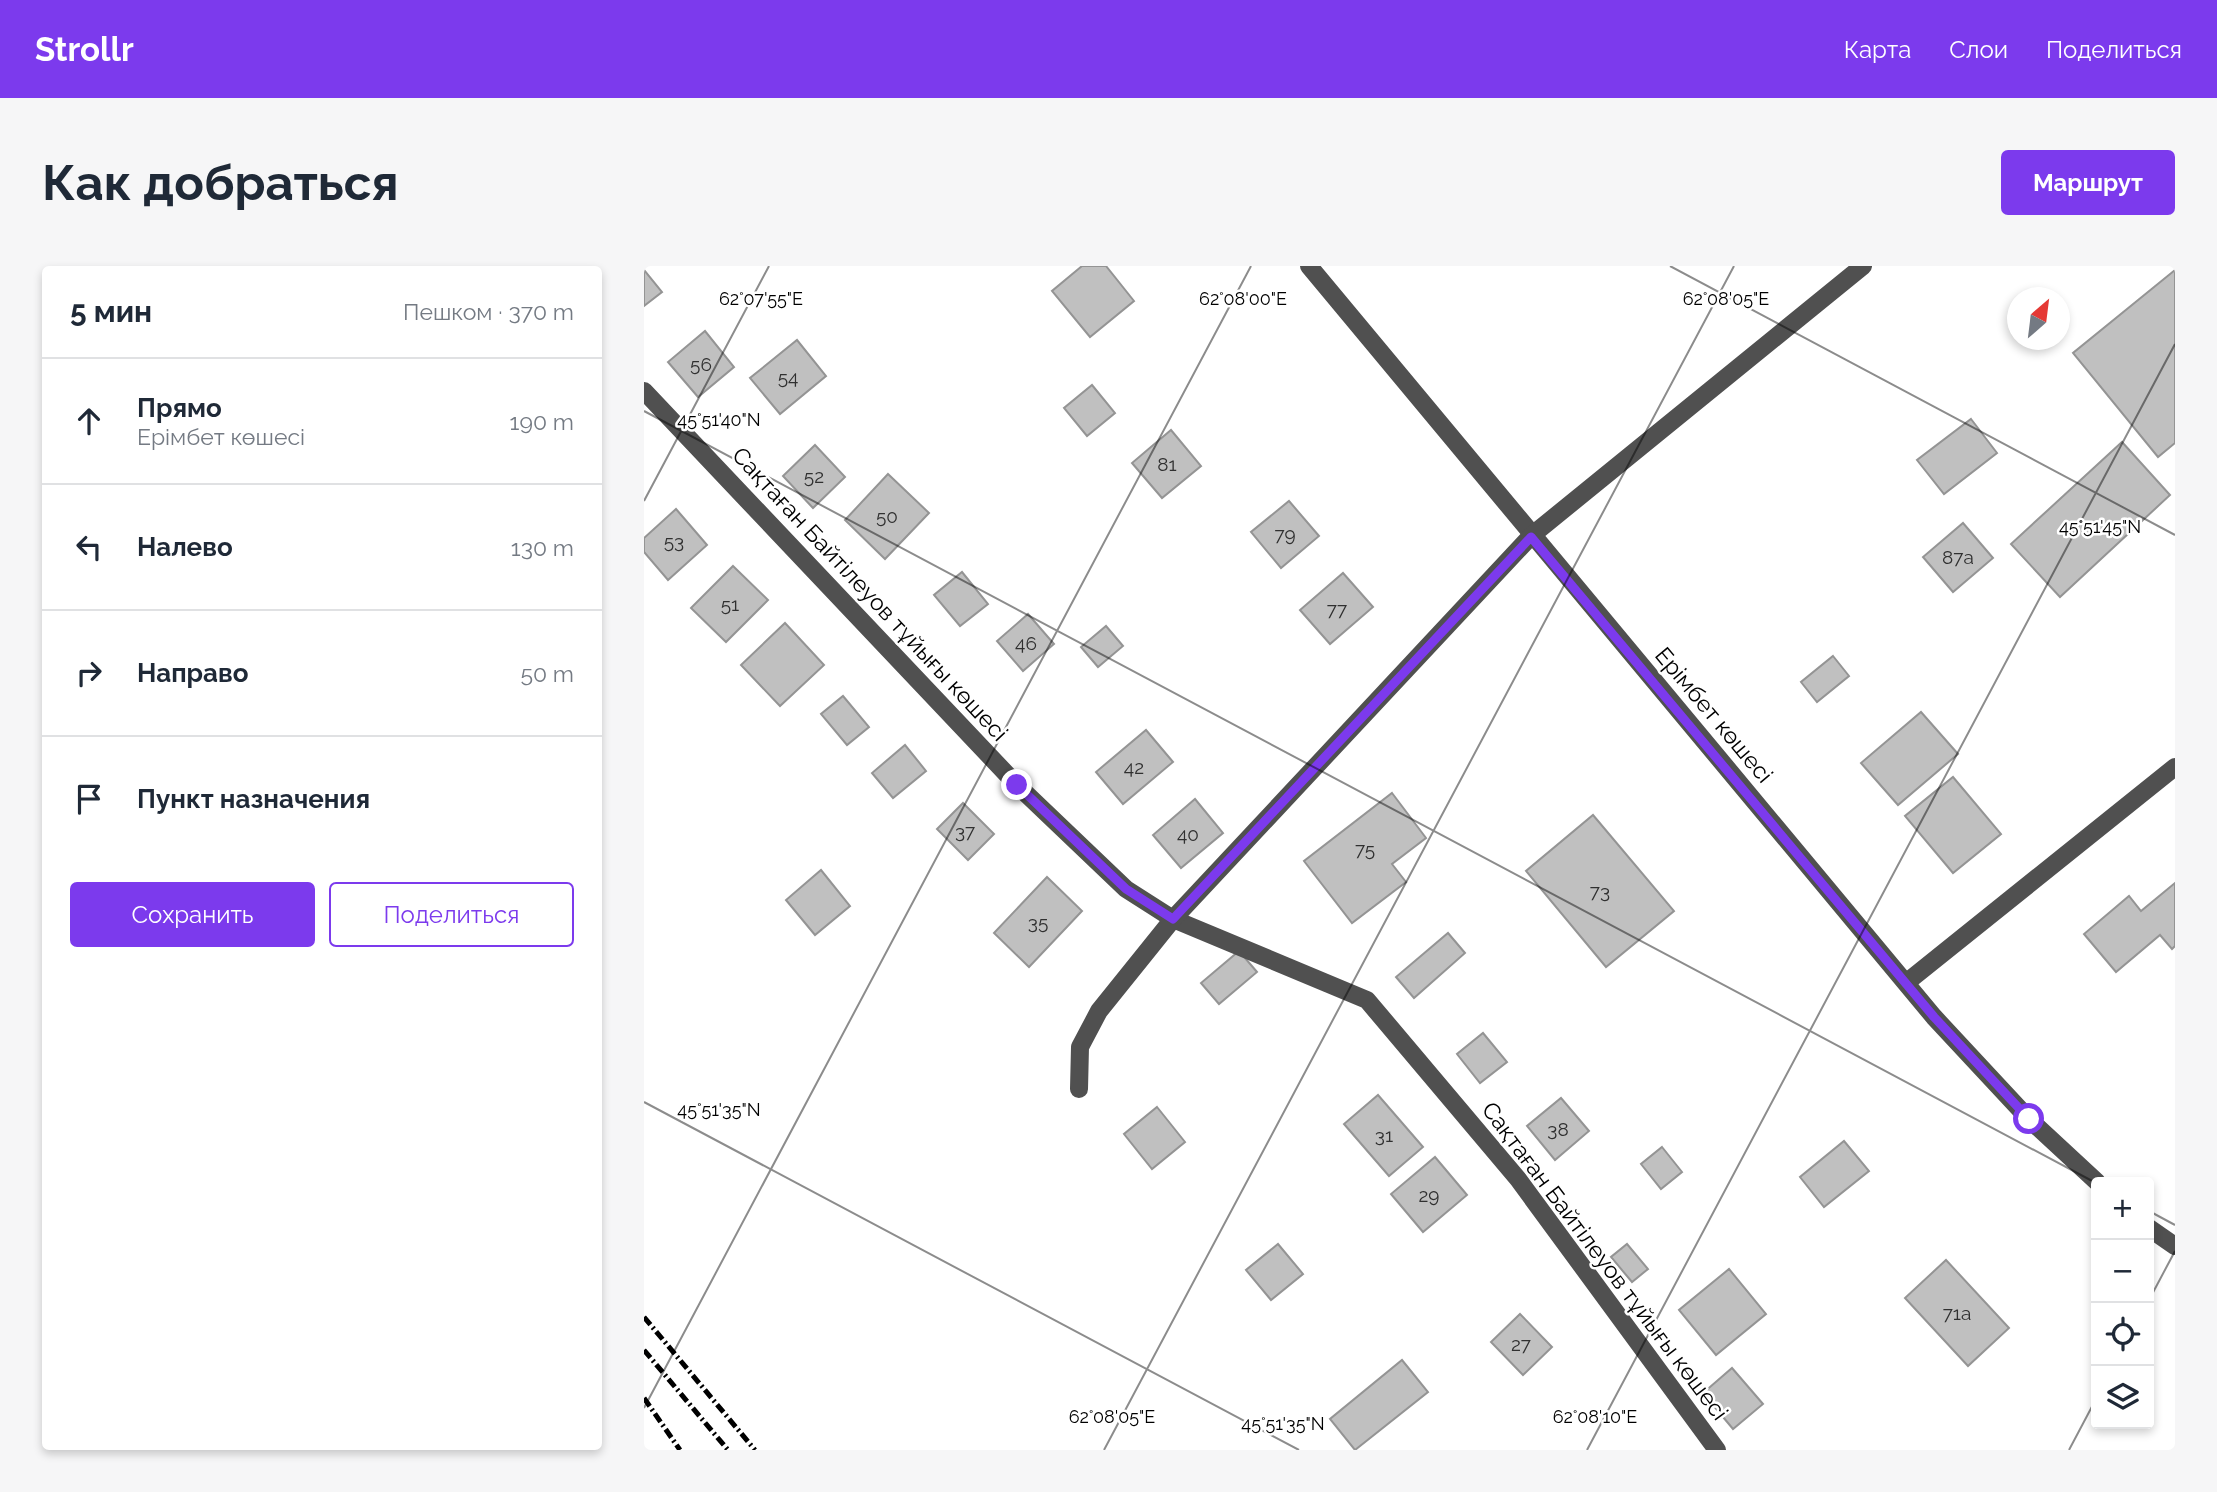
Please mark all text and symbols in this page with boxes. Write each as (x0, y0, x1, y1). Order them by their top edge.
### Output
text: Strollr (35, 30, 134, 69)
text: Карта (1844, 35, 1911, 64)
text: Слои (1949, 35, 2008, 64)
text: Поделиться (2046, 35, 2182, 64)
button: Маршрут (2001, 150, 2175, 215)
text: Как добраться (42, 154, 399, 211)
north arrow (2007, 287, 2070, 350)
text: 62°07'55"E (719, 288, 803, 309)
text: 62°08'00"E (1199, 288, 1287, 309)
text: 62°08'05"E (1683, 288, 1769, 309)
text: 5 мин (70, 294, 152, 329)
text: Пешком · 370 m (403, 298, 574, 325)
house number: 56 (690, 353, 712, 375)
house number: 54 (778, 366, 798, 388)
text: Прямо (137, 393, 222, 423)
icon: ahead (70, 402, 108, 440)
text: 190 m (510, 408, 574, 435)
text: 45°51'40"N (677, 409, 761, 430)
text: Ерімбет көшесі (137, 423, 305, 450)
street label: Сақтаған Байтілеуов тұйығы көшесі (727, 441, 1014, 746)
house number: 81 (1157, 453, 1177, 475)
house number: 52 (804, 465, 824, 487)
house number: 50 (876, 505, 898, 527)
text: 45°51'45"N (2059, 516, 2141, 537)
house number: 79 (1274, 523, 1296, 545)
icon: left (70, 528, 108, 566)
house number: 53 (664, 530, 684, 552)
text: Налево (137, 532, 233, 562)
text: 130 m (511, 534, 574, 561)
house number: 87а (1942, 546, 1974, 568)
house number: 51 (721, 593, 739, 615)
house number: 77 (1327, 598, 1347, 620)
house number: 46 (1015, 632, 1037, 654)
street label: Ерімбет көшесі (1650, 642, 1779, 788)
icon: right (70, 654, 108, 692)
text: Направо (137, 658, 248, 688)
text: 50 m (520, 660, 574, 687)
house number: 42 (1124, 756, 1144, 778)
route end (1001, 769, 1032, 800)
icon: arrive (70, 780, 108, 818)
text: Пункт назначения (137, 784, 370, 814)
house number: 37 (955, 820, 975, 842)
house number: 40 (1177, 823, 1199, 845)
house number: 75 (1355, 838, 1375, 860)
house number: 73 (1590, 880, 1610, 902)
button: Сохранить (70, 882, 315, 947)
button: Поделиться (329, 882, 574, 947)
house number: 35 (1028, 911, 1048, 933)
street label: Сақтаған Байтілеуов тұйығы көшесі (1477, 1096, 1734, 1425)
text: 45°51'35"N (677, 1099, 761, 1120)
route start (2013, 1103, 2044, 1134)
house number: 38 (1547, 1118, 1569, 1140)
house number: 31 (1375, 1124, 1393, 1146)
map controls (2091, 1177, 2154, 1429)
button: + (2091, 1177, 2154, 1240)
house number: 29 (1418, 1184, 1440, 1206)
button: − (2091, 1240, 2154, 1303)
house number: 71а (1943, 1302, 1971, 1324)
button: locate (2091, 1303, 2154, 1366)
house number: 27 (1511, 1333, 1531, 1355)
button: layers (2091, 1366, 2154, 1429)
text: 62°08'05"E (1069, 1406, 1155, 1427)
text: 62°08'10"E (1553, 1406, 1637, 1427)
text: 45°51'35"N (1241, 1413, 1325, 1434)

